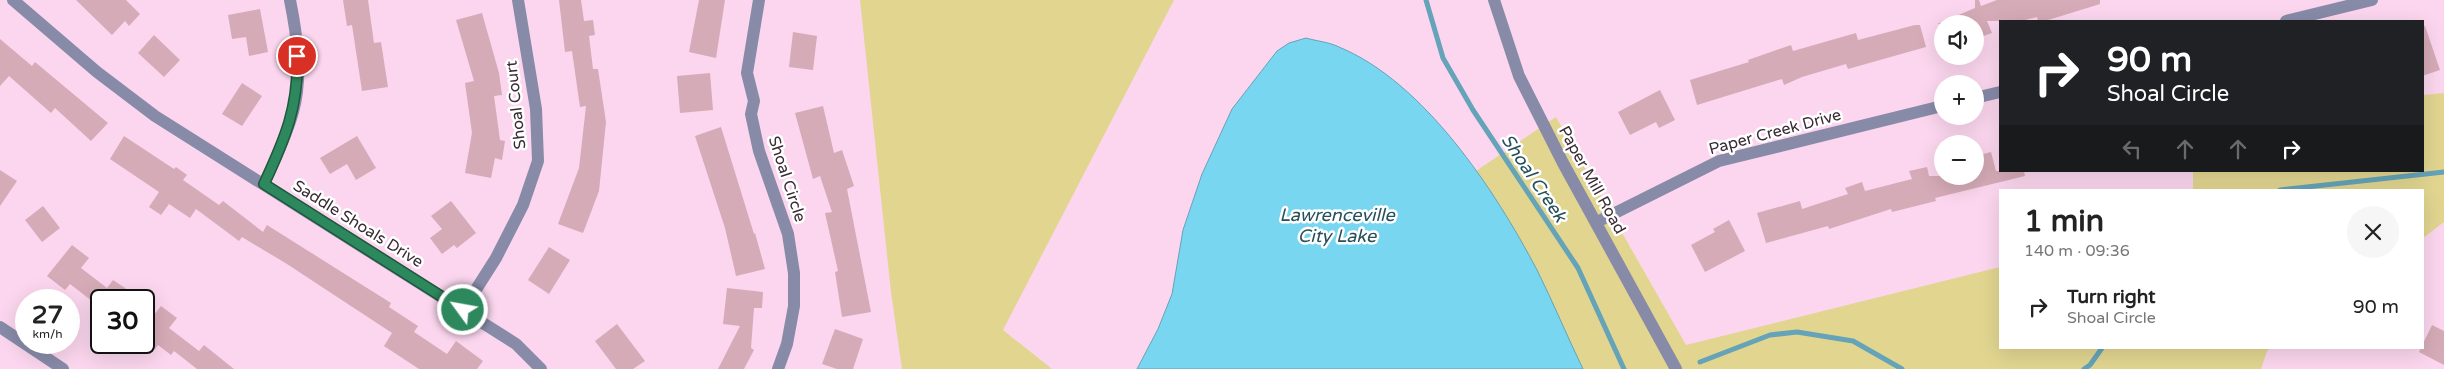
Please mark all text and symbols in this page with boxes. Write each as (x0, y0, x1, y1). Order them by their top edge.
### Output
map controls (1934, 15, 1984, 185)
button: sound (1934, 15, 1984, 65)
pin (276, 35, 318, 77)
text: 90 m (2107, 39, 2192, 81)
icon: right (2024, 40, 2089, 105)
icon: arrive (283, 42, 311, 70)
street label: Shoal Court (501, 60, 531, 150)
button: + (1934, 75, 1984, 125)
text: Shoal Circle (2107, 81, 2229, 107)
street label: Paper Creek Drive (1707, 105, 1843, 159)
street label: Paper Mill Road (1554, 123, 1630, 237)
water label: Shoal Creek (1497, 130, 1572, 227)
street label: Shoal Circle (764, 134, 810, 224)
button: − (1934, 135, 1984, 185)
icon: left (2118, 135, 2146, 163)
icon: ahead (2171, 135, 2199, 163)
icon: ahead (2224, 135, 2252, 163)
icon: right (2277, 135, 2305, 163)
street label: Saddle Shoals Drive (289, 176, 427, 272)
text: 1 min (2024, 203, 2104, 240)
water label: Lawrenceville City Lake (1279, 204, 1395, 247)
button: close (2347, 206, 2399, 258)
text: 140 m · 09:36 (2024, 241, 2130, 261)
position arrow (436, 283, 488, 335)
text: Turn right (2067, 286, 2155, 308)
speed limit sign: 30 (90, 289, 155, 354)
icon: right (2024, 293, 2052, 321)
text: 90 m (2353, 296, 2399, 318)
text: 27 (32, 300, 63, 330)
text: Shoal Circle (2067, 308, 2156, 328)
text: km/h (32, 327, 63, 341)

